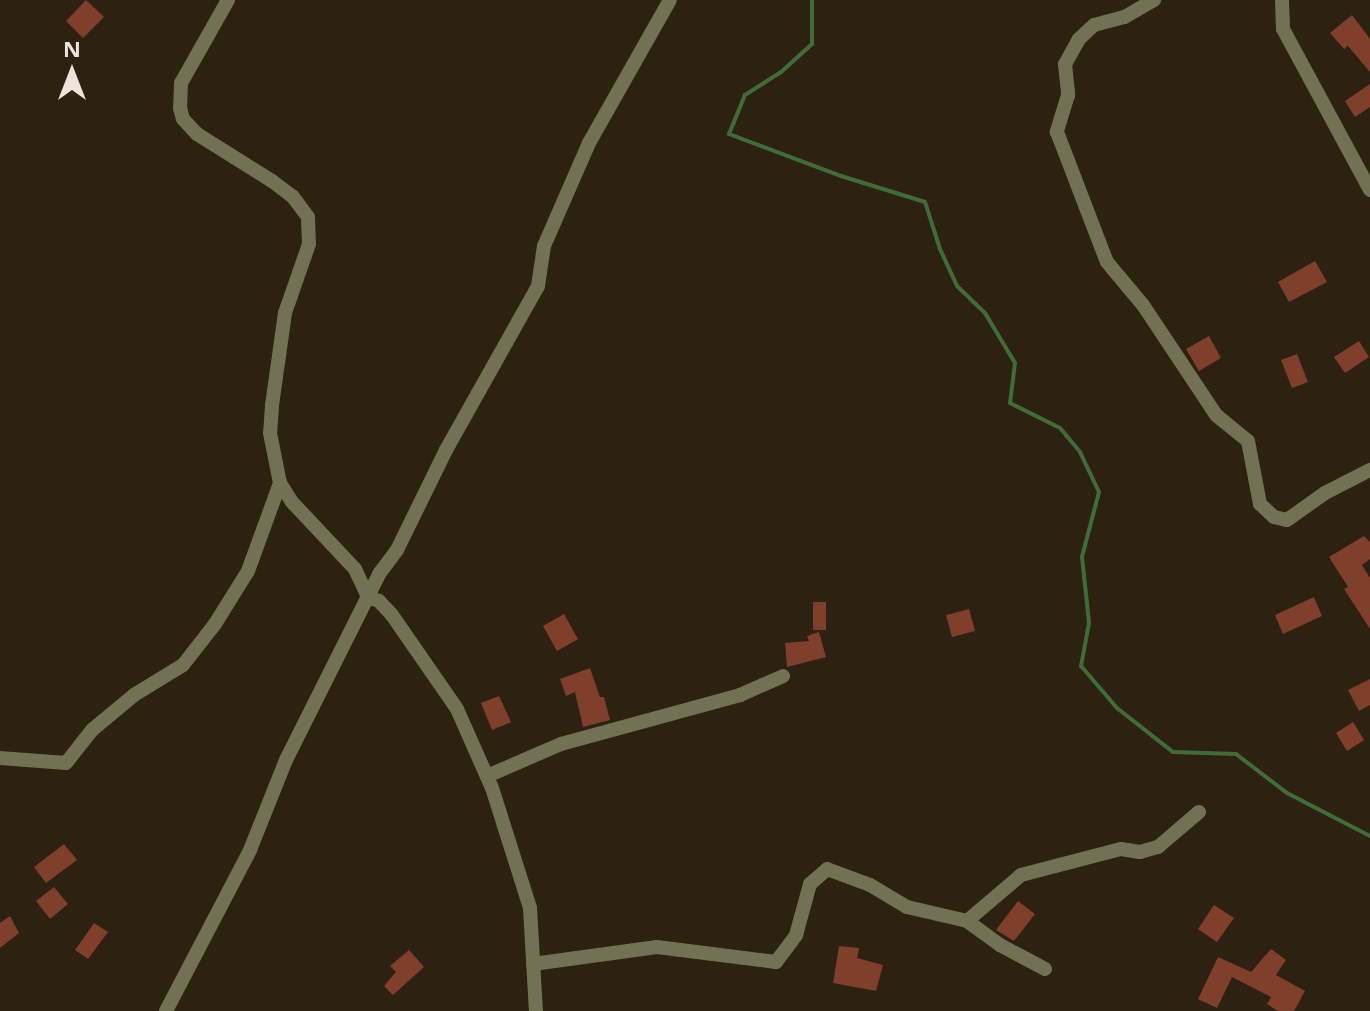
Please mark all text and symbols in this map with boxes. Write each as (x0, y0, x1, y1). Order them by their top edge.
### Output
north arrow (32, 32, 112, 112)
text: N (63, 33, 81, 63)

